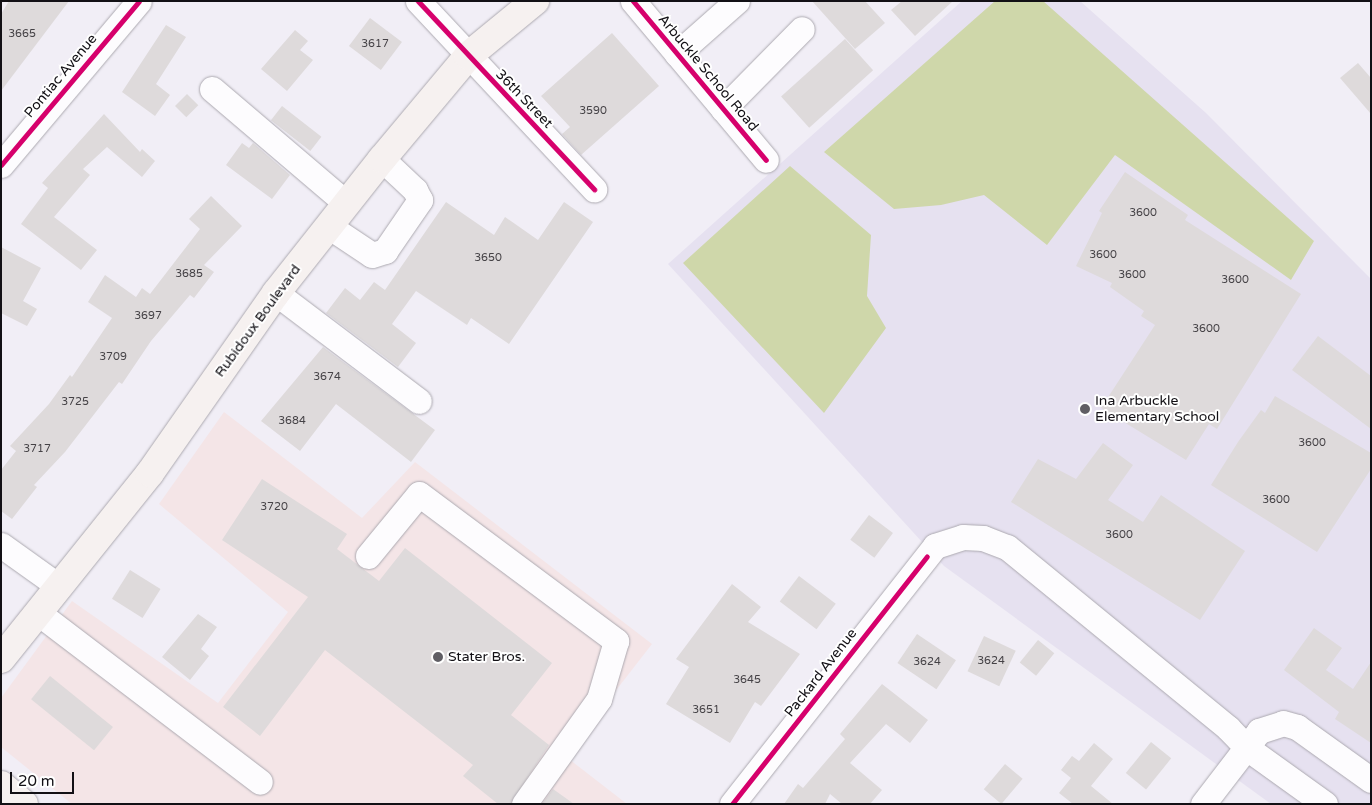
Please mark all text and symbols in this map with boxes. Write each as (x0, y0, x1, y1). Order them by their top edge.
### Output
street label: Arbuckle School Road (654, 11, 762, 135)
house number: 3665 (8, 27, 36, 41)
street label: Pontiac Avenue (21, 31, 101, 121)
house number: 3617 (361, 37, 389, 51)
street label: 36th Street (492, 66, 556, 132)
house number: 3590 (579, 104, 607, 118)
house number: 3600 (1129, 206, 1157, 220)
house number: 3600 (1089, 248, 1117, 262)
house number: 3650 (474, 251, 502, 265)
street label: Rubidoux Boulevard (212, 261, 304, 381)
house number: 3685 (175, 267, 203, 281)
house number: 3600 (1118, 268, 1146, 282)
house number: 3600 (1221, 273, 1249, 287)
house number: 3697 (134, 309, 162, 323)
house number: 3600 (1192, 322, 1220, 336)
house number: 3709 (99, 350, 127, 364)
house number: 3674 (313, 370, 341, 384)
place label: Ina Arbuckle Elementary School (1095, 393, 1219, 426)
house number: 3725 (61, 395, 89, 409)
marker: Ina Arbuckle Elementary School (1079, 403, 1091, 415)
house number: 3684 (278, 414, 306, 428)
house number: 3600 (1298, 436, 1326, 450)
house number: 3717 (23, 442, 51, 456)
house number: 3600 (1262, 493, 1290, 507)
house number: 3720 (260, 500, 288, 514)
house number: 3600 (1105, 528, 1133, 542)
street label: Packard Avenue (781, 625, 861, 721)
place label: Stater Bros. (448, 649, 525, 665)
marker: Stater Bros. (432, 651, 444, 663)
house number: 3624 (977, 654, 1005, 668)
house number: 3624 (913, 655, 941, 669)
house number: 3645 (733, 673, 761, 687)
house number: 3651 (692, 703, 720, 717)
scale bar (12, 762, 76, 794)
text: 20 m (18, 772, 55, 790)

